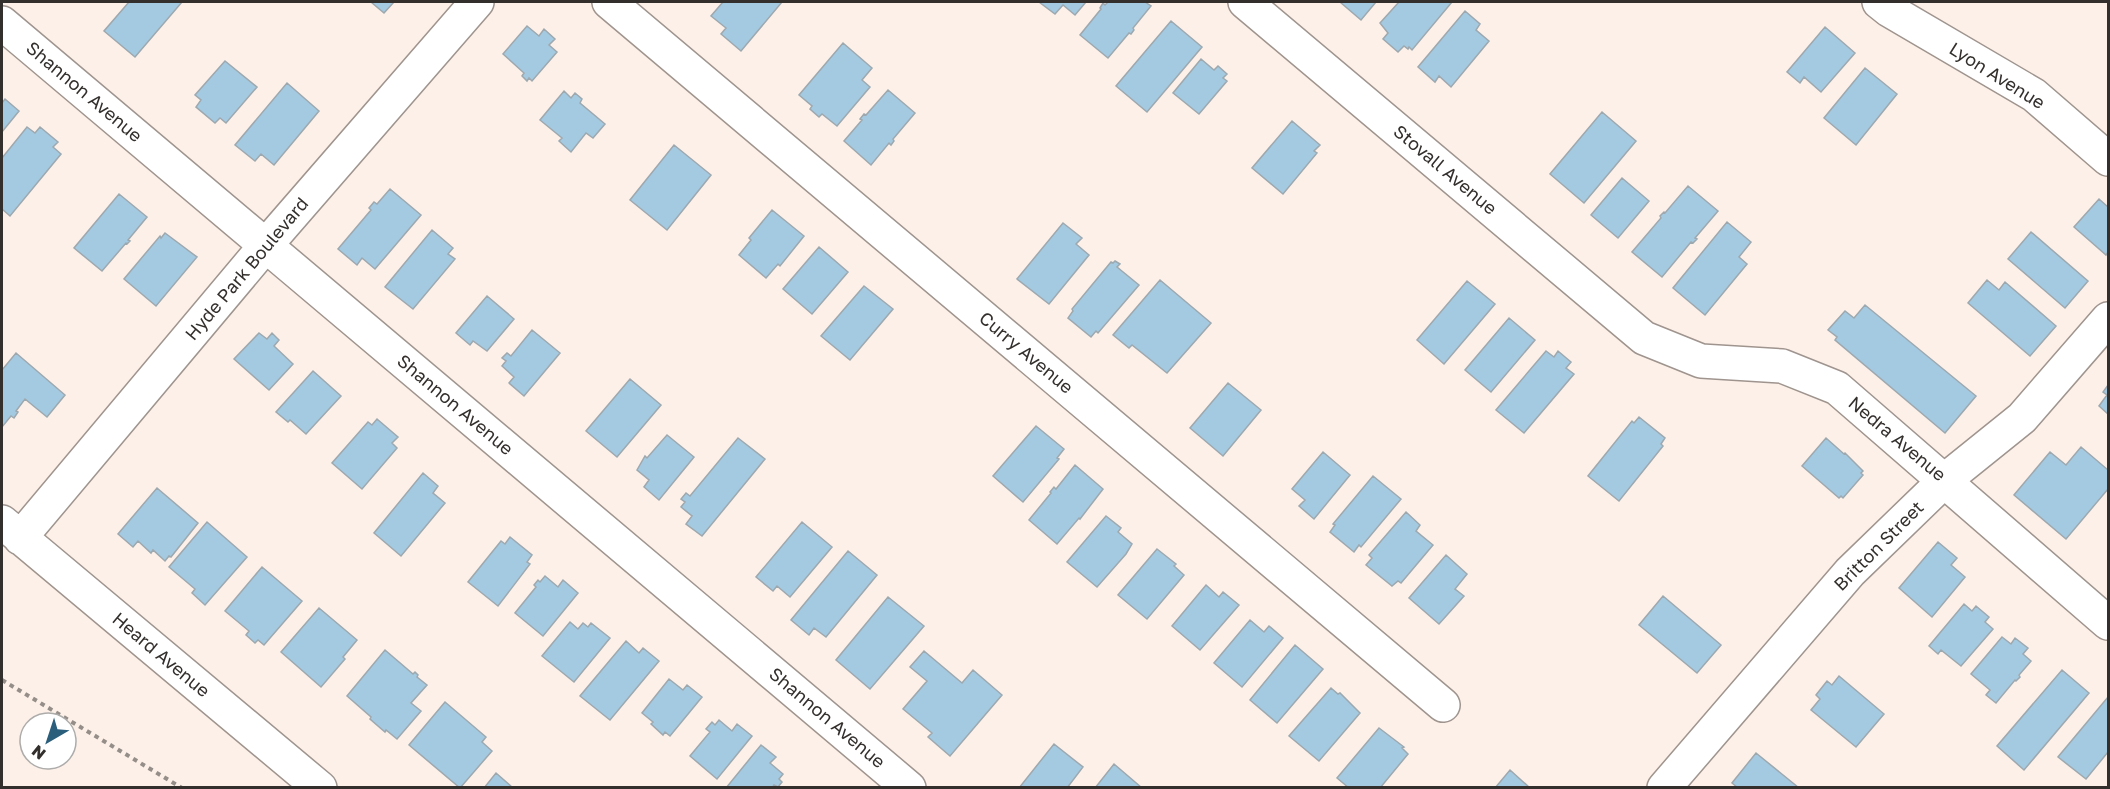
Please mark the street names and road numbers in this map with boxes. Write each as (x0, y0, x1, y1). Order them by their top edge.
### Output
street label: Shannon Avenue (22, 36, 147, 146)
street label: Lyon Avenue (1946, 37, 2049, 113)
street label: Stovall Avenue (1390, 120, 1502, 219)
street label: Hyde Park Boulevard (180, 192, 312, 344)
street label: Curry Avenue (975, 307, 1078, 398)
street label: Shannon Avenue (393, 349, 518, 459)
street label: Nedra Avenue (1845, 391, 1951, 485)
street label: Britton Street (1829, 496, 1928, 595)
street label: Heard Avenue (109, 607, 215, 701)
street label: Shannon Avenue (765, 662, 890, 772)

